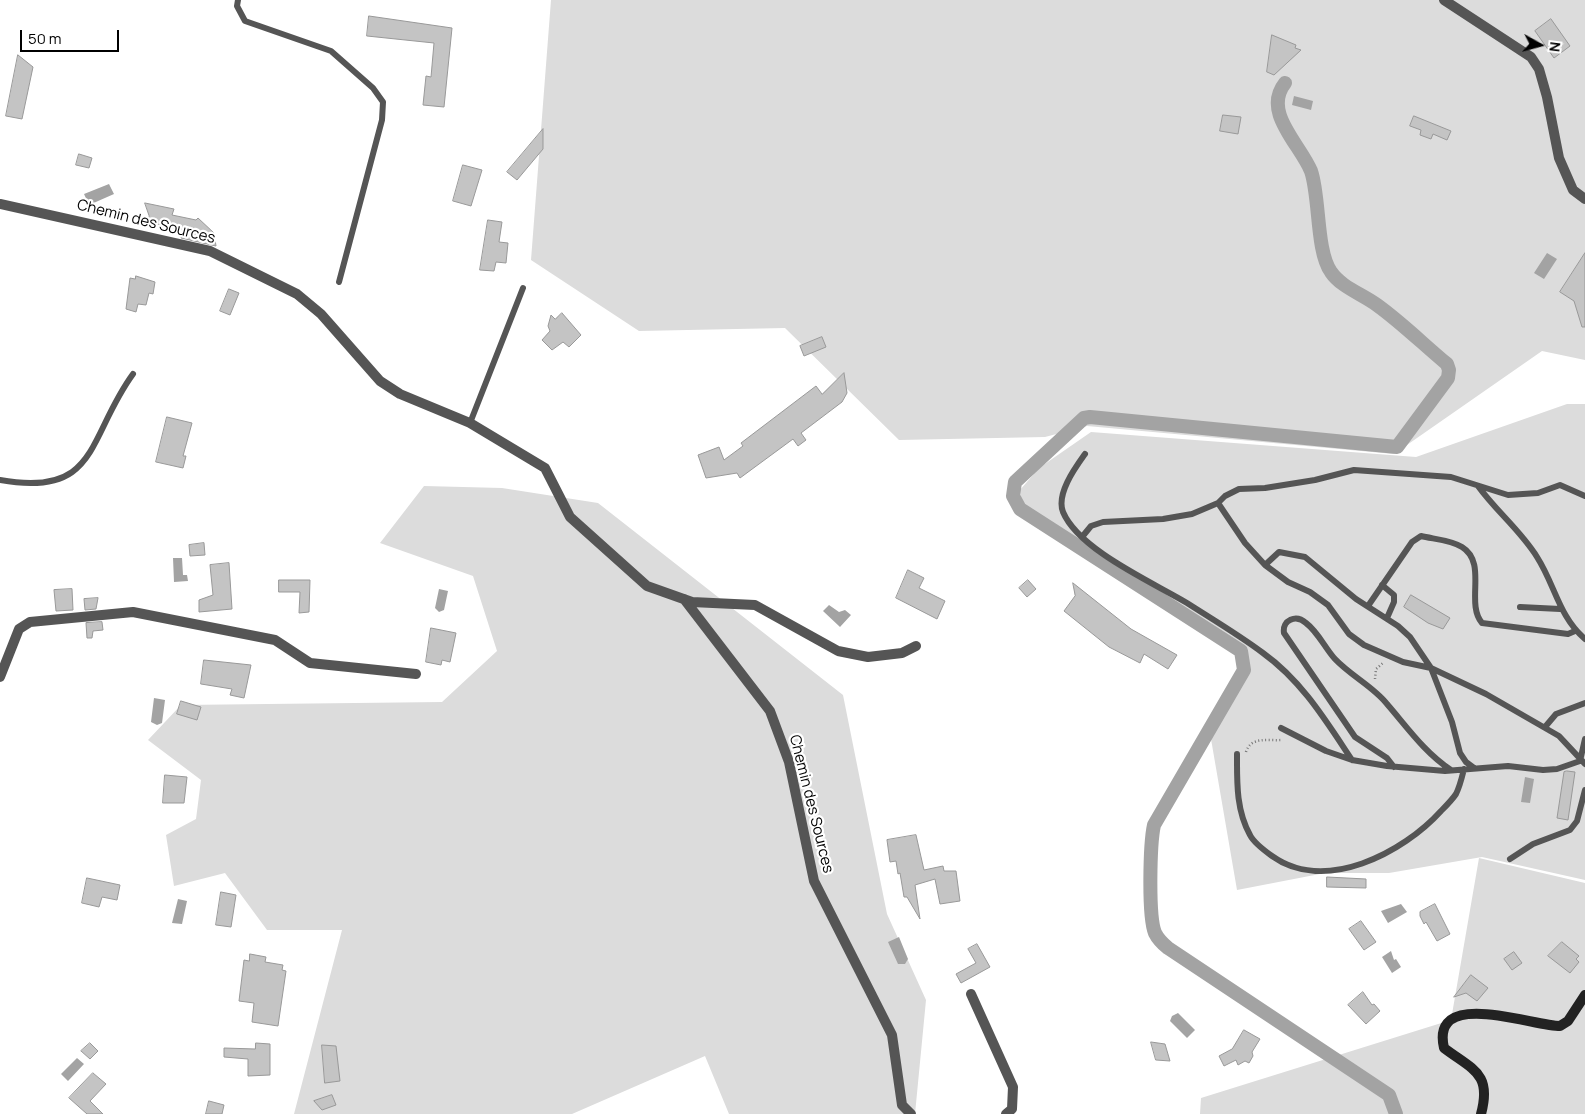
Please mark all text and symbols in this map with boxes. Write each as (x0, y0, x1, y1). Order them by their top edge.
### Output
scale bar (22, 20, 121, 52)
north arrow (1515, 20, 1565, 70)
text: 50 m (28, 28, 62, 49)
text: N (1545, 41, 1565, 53)
street label: Chemin des Sources (75, 196, 217, 248)
street label: Chemin des Sources (785, 733, 837, 875)

